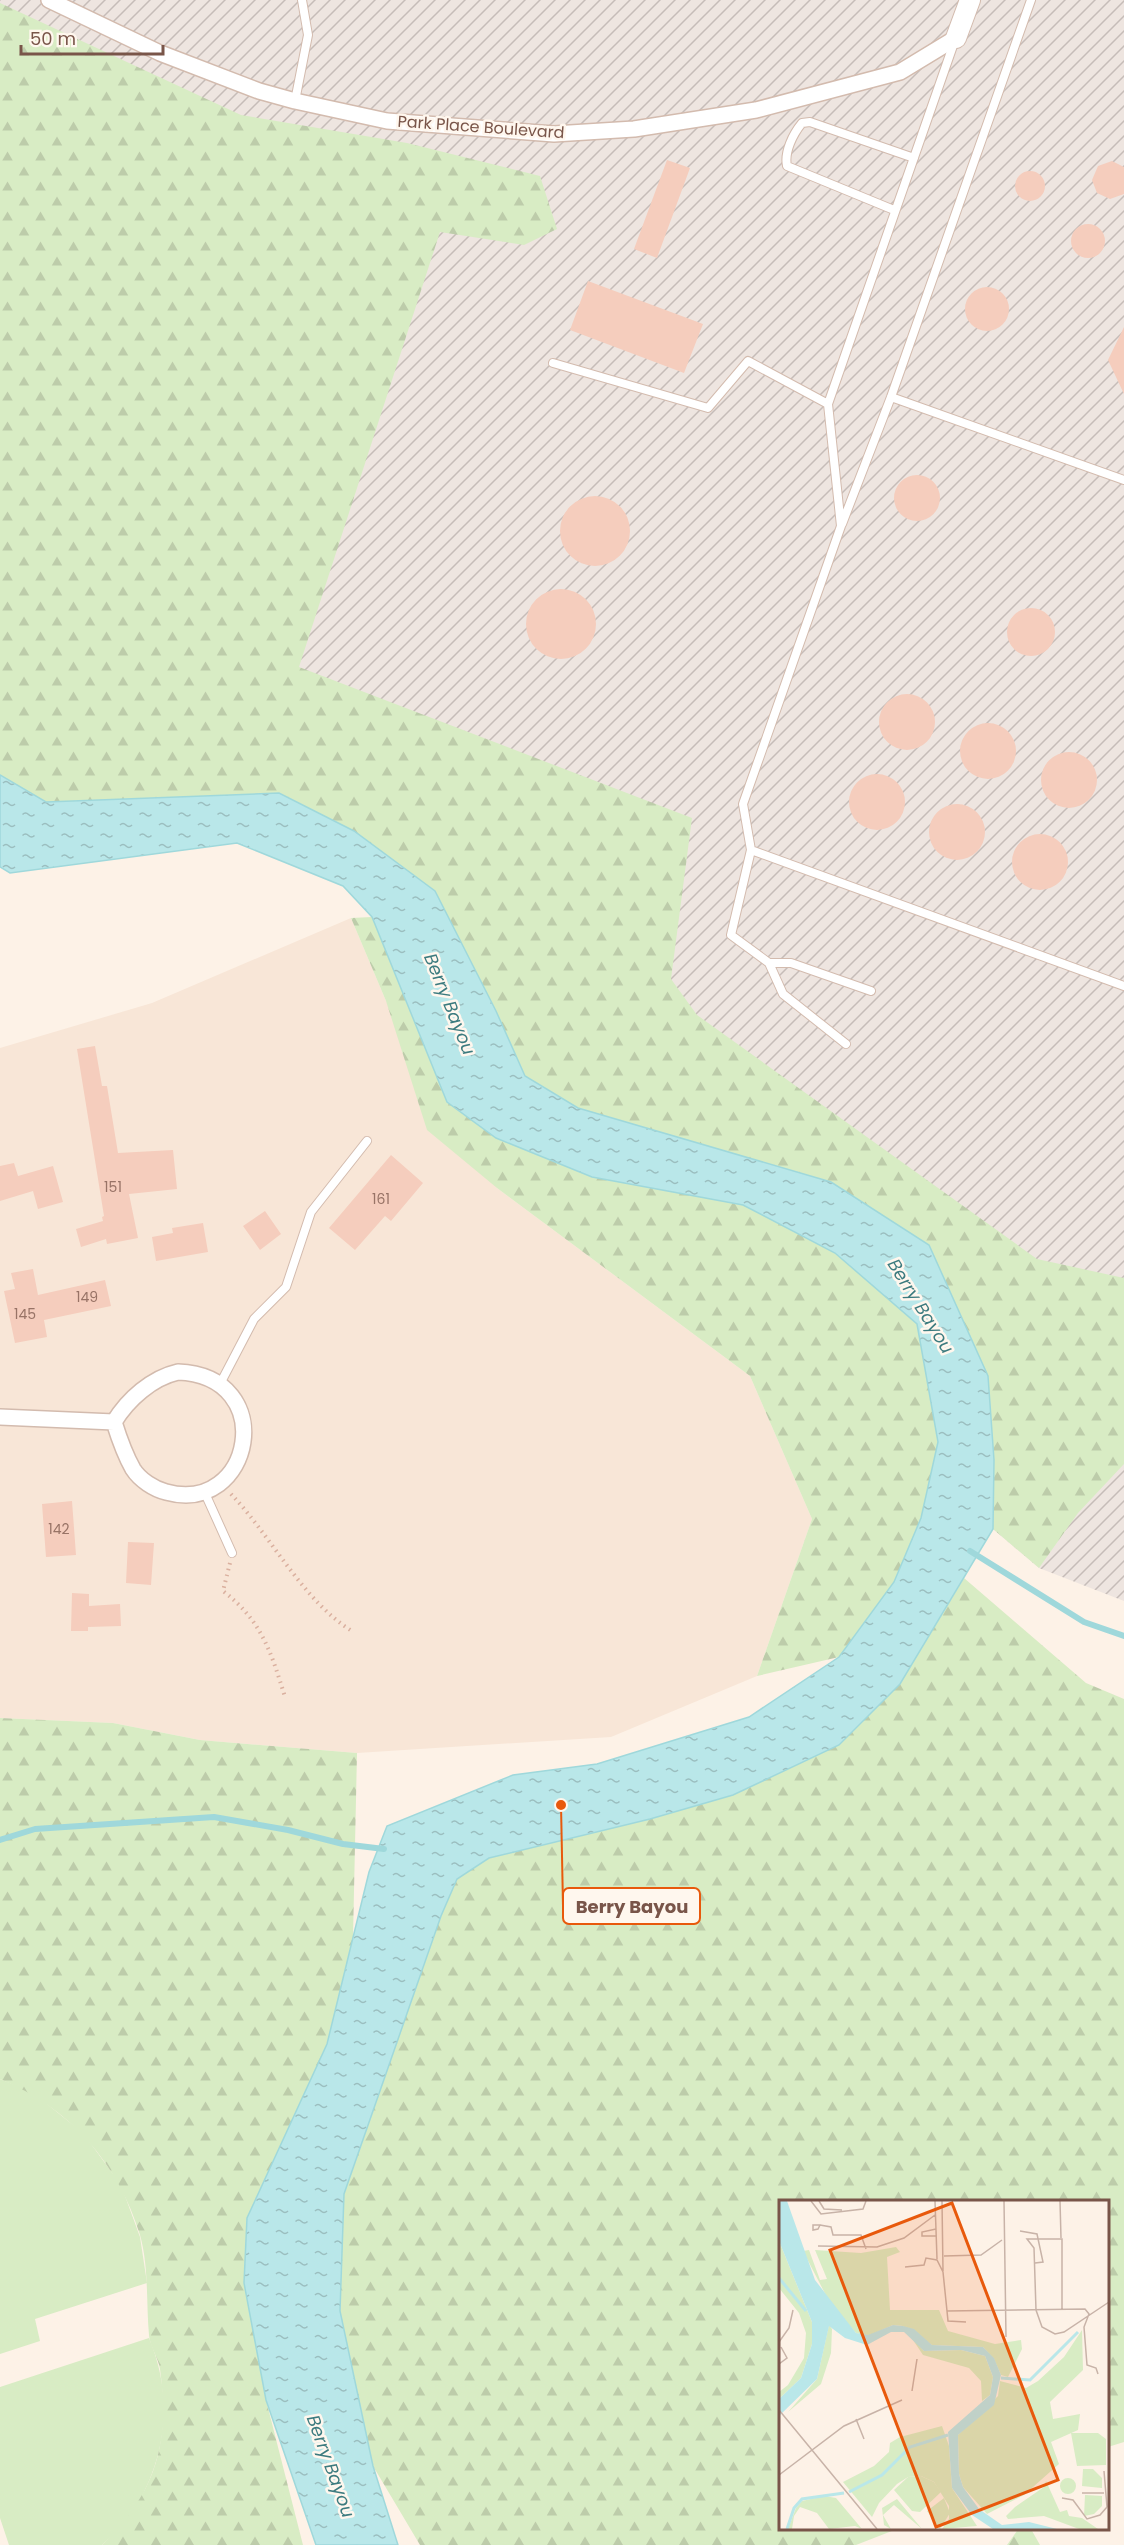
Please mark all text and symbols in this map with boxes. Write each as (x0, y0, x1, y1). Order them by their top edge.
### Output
scale bar (21, 18, 164, 56)
text: 50 m (30, 26, 76, 51)
street label: Park Place Boulevard (397, 110, 565, 144)
water label: Berry Bayou (418, 949, 482, 1059)
house number: 151 (104, 1177, 122, 1197)
house number: 161 (372, 1189, 390, 1209)
water label: Berry Bayou (882, 1254, 960, 1358)
house number: 149 (76, 1287, 98, 1307)
house number: 145 (14, 1304, 36, 1324)
house number: 142 (48, 1519, 70, 1539)
callout: Berry Bayou (563, 1888, 700, 1924)
text: Berry Bayou (576, 1894, 688, 1919)
inset map (779, 2200, 1109, 2530)
water label: Berry Bayou (301, 2411, 361, 2521)

